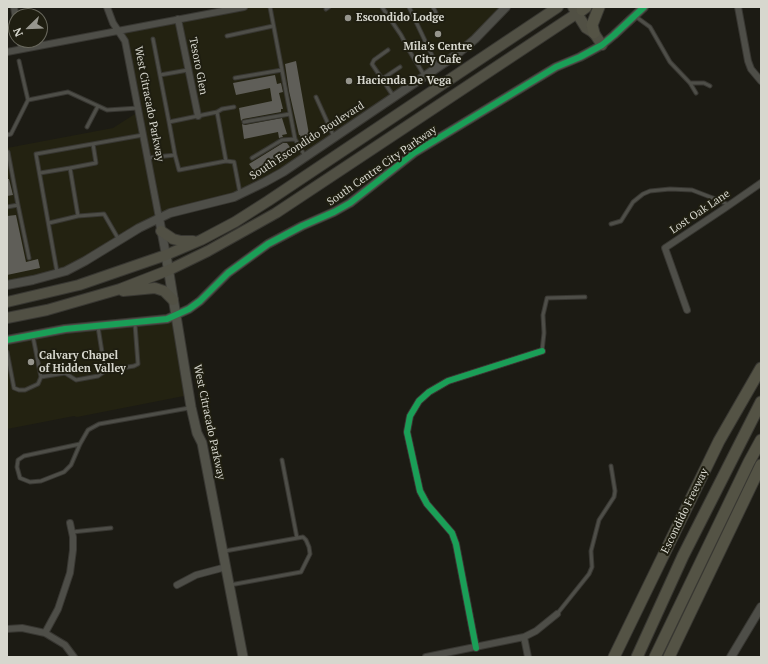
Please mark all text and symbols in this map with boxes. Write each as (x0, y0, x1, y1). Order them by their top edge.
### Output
north arrow (8, 8, 48, 48)
place label: Escondido Lodge (356, 11, 444, 25)
marker: Escondido Lodge (343, 13, 353, 23)
text: N (10, 26, 26, 39)
marker: Mila's Centre City Cafe (433, 29, 443, 39)
street label: Tesoro Glen (186, 36, 210, 96)
place label: Mila's Centre City Cafe (403, 40, 473, 66)
street label: West Citracado Parkway (131, 45, 167, 163)
place label: Hacienda De Vega (357, 74, 451, 88)
marker: Hacienda De Vega (344, 76, 354, 86)
street label: South Escondido Boulevard (247, 99, 367, 183)
street label: South Centre City Parkway (325, 123, 439, 209)
street label: Lost Oak Lane (668, 187, 732, 237)
place label: Calvary Chapel of Hidden Valley (39, 349, 126, 375)
marker: Calvary Chapel of Hidden Valley (26, 357, 36, 367)
street label: West Citracado Parkway (190, 363, 228, 481)
street label: Escondido Freeway (659, 466, 711, 556)

